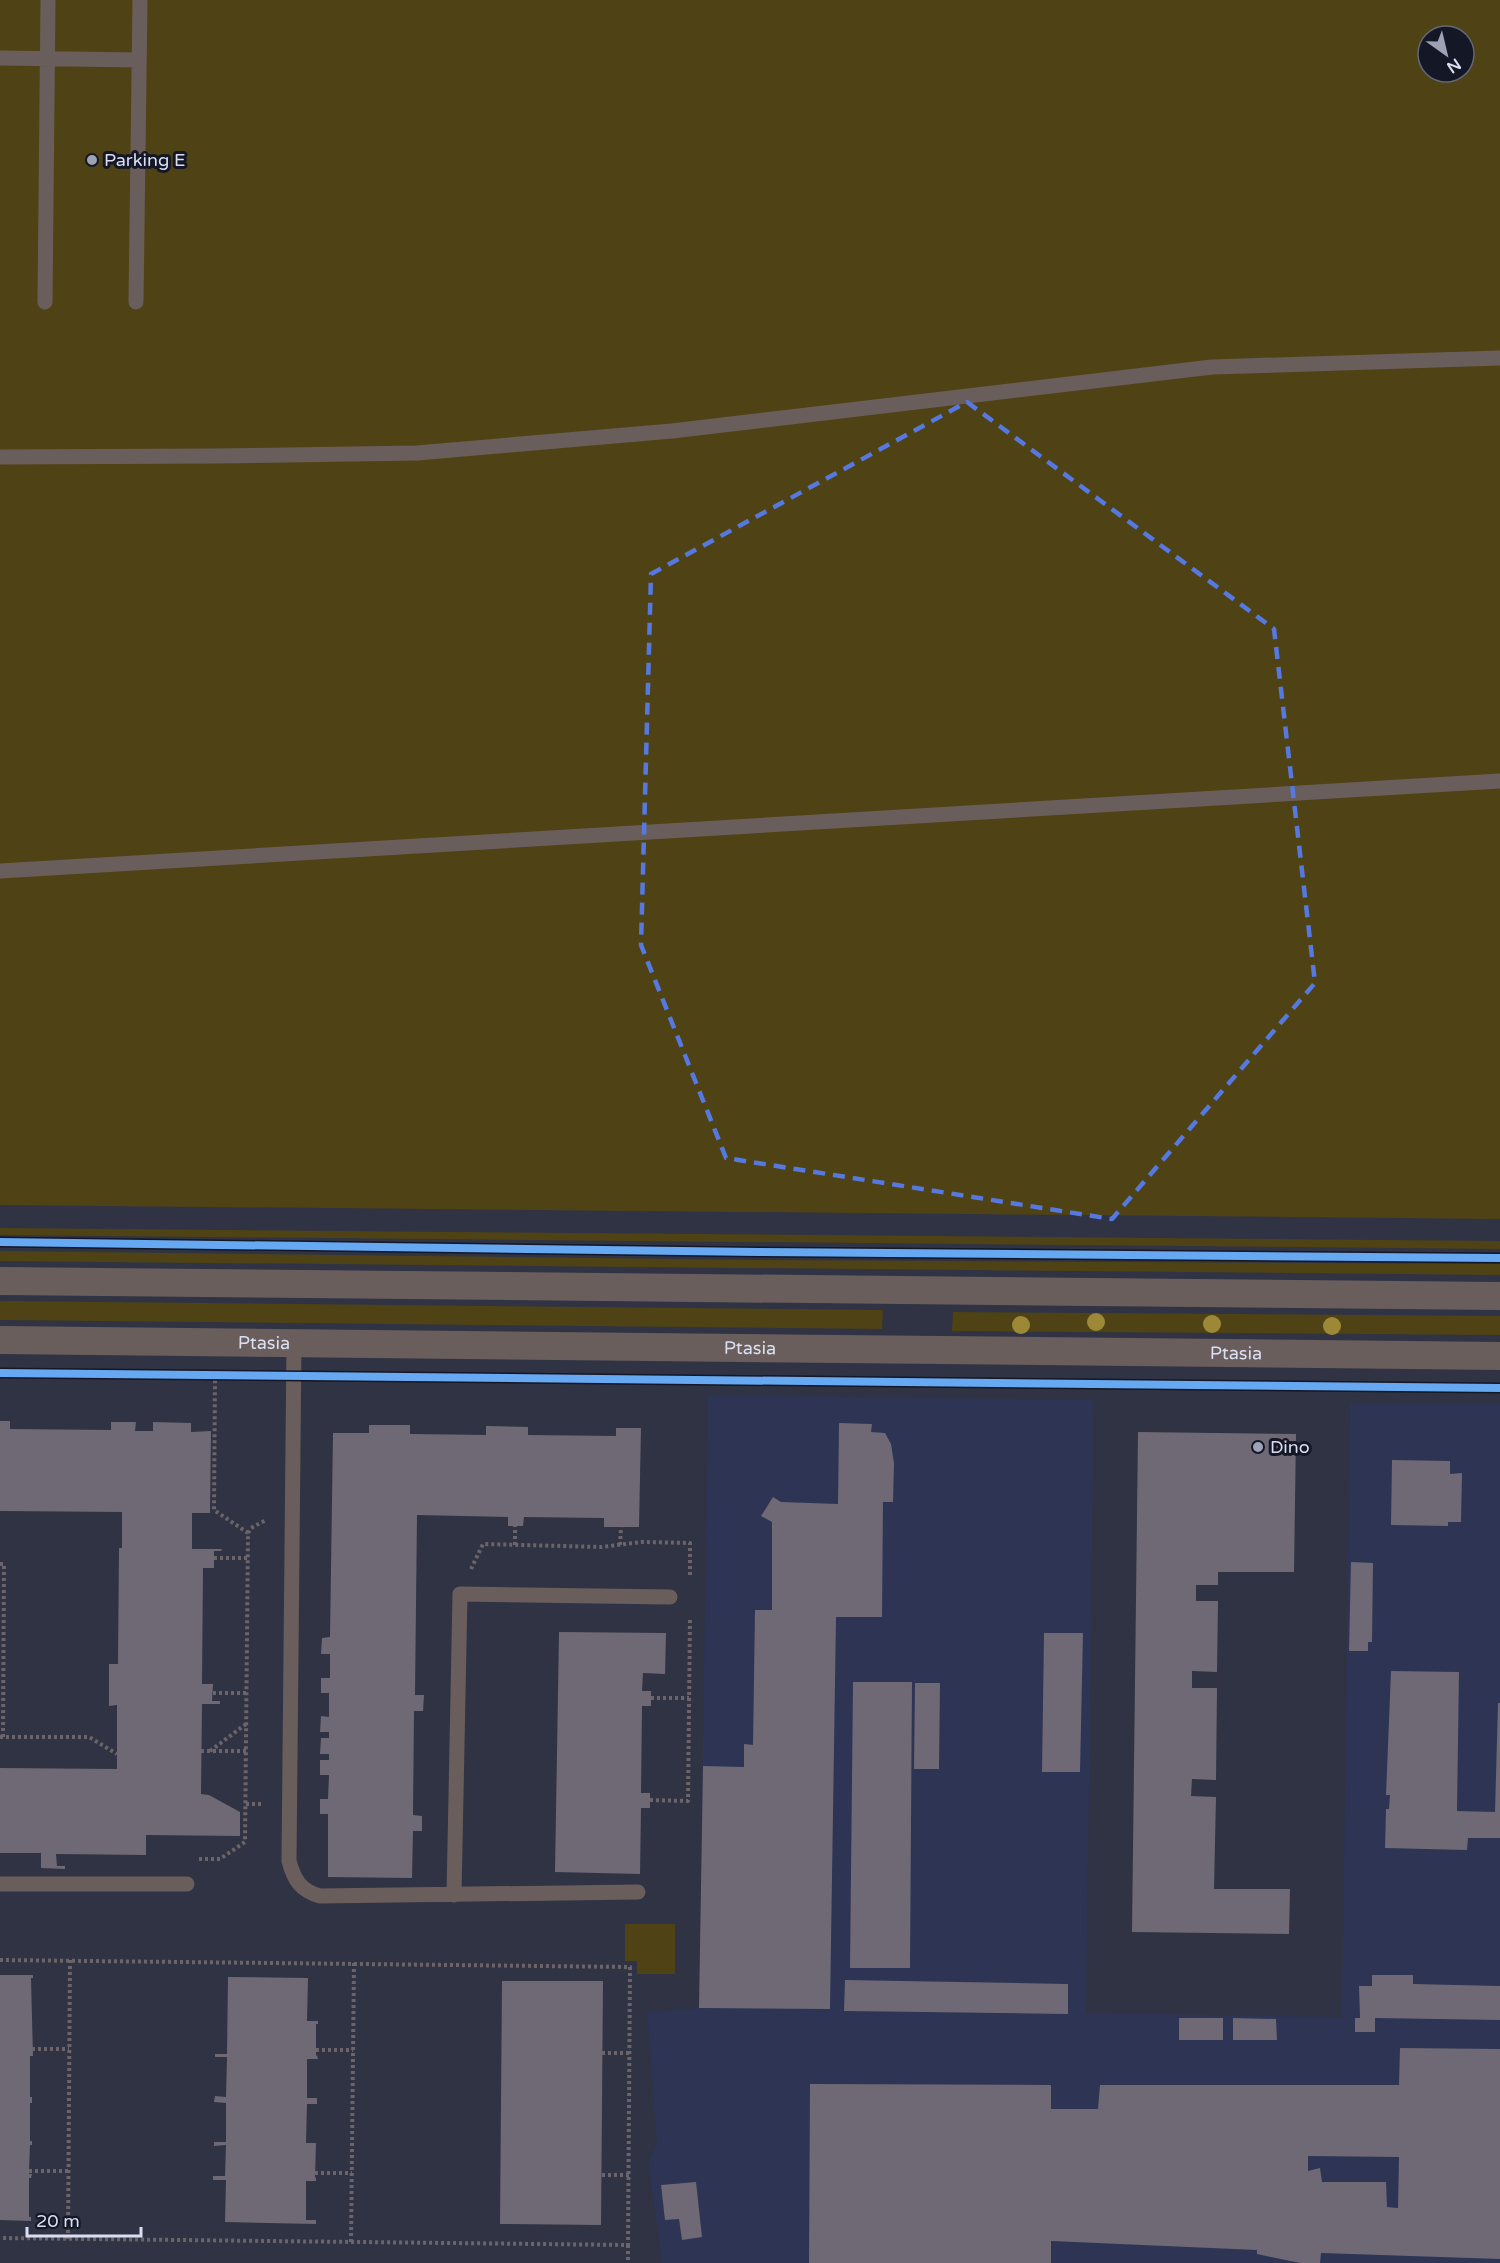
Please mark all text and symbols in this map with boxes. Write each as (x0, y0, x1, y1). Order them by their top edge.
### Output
north arrow (1416, 24, 1476, 84)
text: N (1443, 54, 1465, 77)
place label: Parking E (104, 149, 185, 171)
marker: Parking E (85, 153, 99, 167)
street label: Ptasia (238, 1332, 290, 1354)
street label: Ptasia (724, 1337, 776, 1359)
street label: Ptasia (1210, 1342, 1262, 1364)
place label: Dino (1270, 1436, 1310, 1458)
marker: Dino (1251, 1440, 1265, 1454)
scale bar (27, 2200, 141, 2238)
text: 20 m (36, 2210, 80, 2232)

